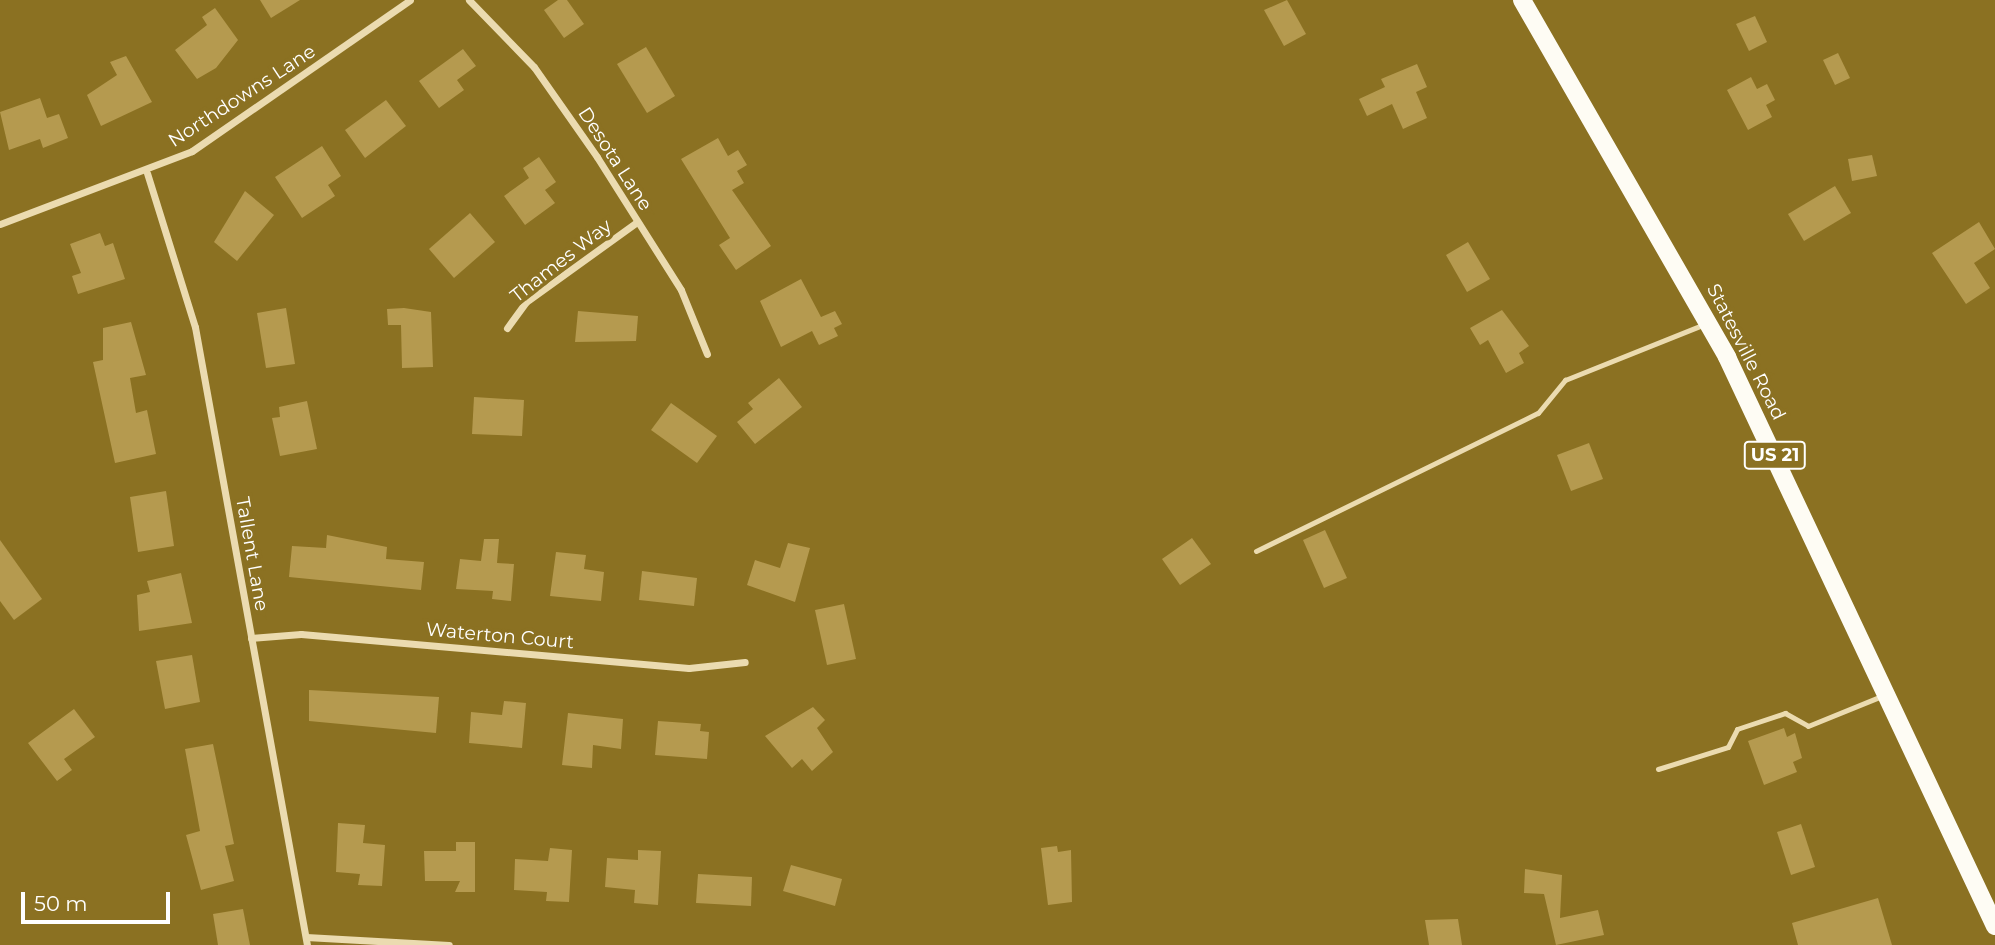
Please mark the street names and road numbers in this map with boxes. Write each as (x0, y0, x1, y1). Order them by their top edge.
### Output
street label: Northdowns Lane (164, 40, 320, 152)
street label: Desota Lane (573, 103, 657, 215)
street label: Thames Way (506, 214, 616, 308)
street label: Statesville Road (1702, 280, 1790, 424)
road number: US 21 (1744, 440, 1806, 470)
street label: Tallent Lane (231, 495, 273, 613)
street label: Waterton Court (425, 618, 575, 654)

